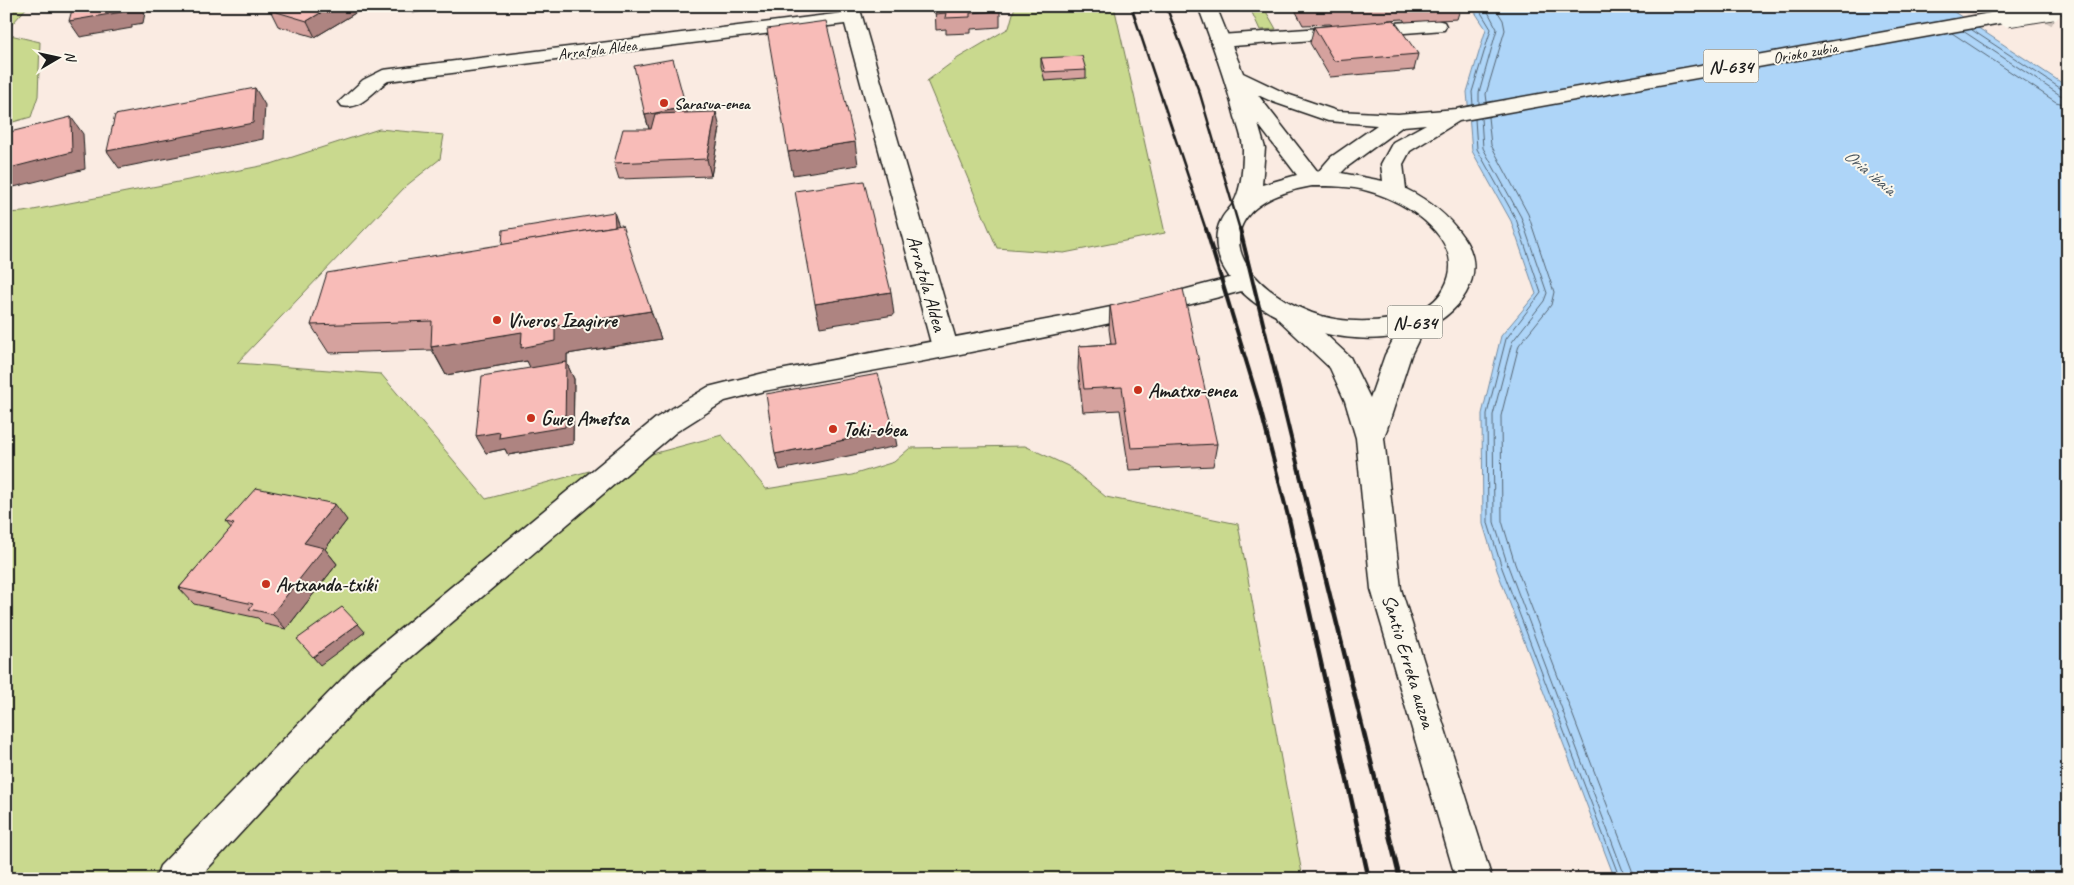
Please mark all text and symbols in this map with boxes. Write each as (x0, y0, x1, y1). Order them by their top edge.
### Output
north arrow (32, 32, 82, 82)
street label: Arratola Aldea (557, 35, 639, 65)
street label: Orioko zubia (1771, 37, 1840, 68)
road number: N-634 (1704, 49, 1758, 82)
text: N (61, 50, 80, 64)
place label: Sarasua-enea (674, 94, 751, 114)
marker: Sarasua-enea (658, 97, 670, 109)
water label: Oria ibaia (1840, 144, 1902, 201)
street label: Arratola Aldea (901, 232, 953, 336)
road number: N-634 (1388, 306, 1442, 338)
place label: Viveros Izagirre (507, 308, 618, 333)
marker: Viveros Izagirre (491, 314, 503, 326)
place label: Amatxo-enea (1148, 378, 1238, 403)
marker: Amatxo-enea (1132, 384, 1144, 396)
place label: Gure Ametsa (541, 406, 631, 431)
marker: Gure Ametsa (525, 412, 537, 424)
place label: Toki-obea (843, 417, 908, 442)
marker: Toki-obea (827, 423, 839, 435)
place label: Artxanda-txiki (276, 572, 379, 597)
marker: Artxanda-txiki (260, 578, 272, 590)
street label: Santio Erreka auzoa (1376, 591, 1441, 733)

